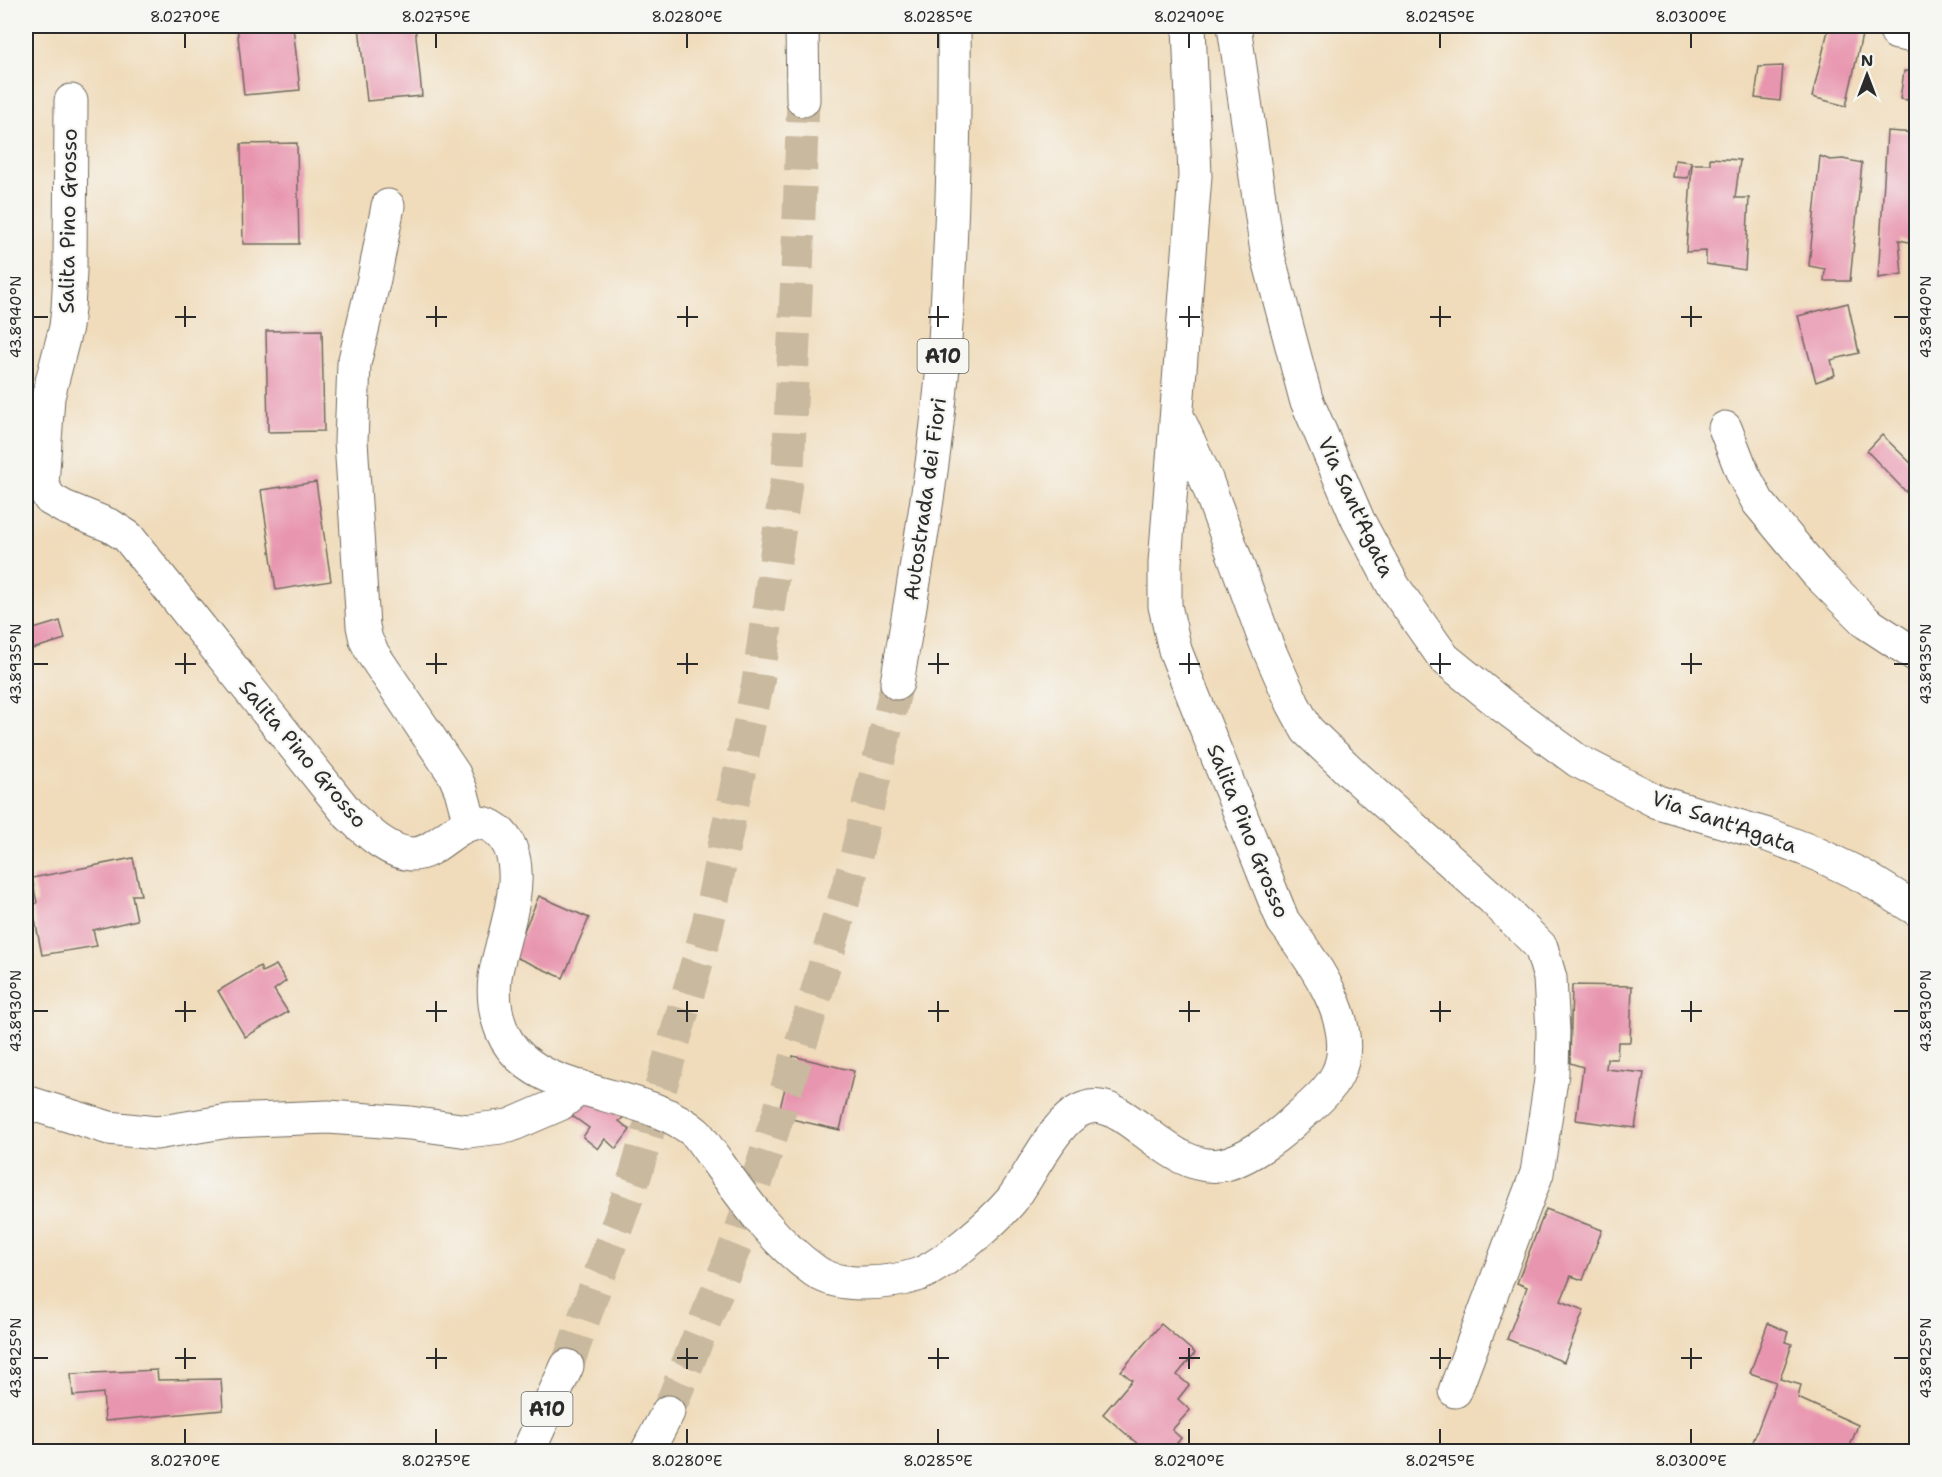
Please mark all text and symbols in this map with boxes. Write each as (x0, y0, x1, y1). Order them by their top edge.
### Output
text: 8.0270°E (150, 7, 220, 27)
text: 8.0275°E (402, 7, 470, 27)
text: 8.0280°E (652, 7, 722, 27)
text: 8.0285°E (903, 7, 973, 27)
text: 8.0290°E (1154, 7, 1224, 27)
text: 8.0295°E (1405, 7, 1475, 27)
text: 8.0300°E (1655, 7, 1727, 27)
north arrow (1837, 45, 1897, 105)
text: N (1861, 50, 1873, 71)
street label: Salita Pino Grosso (52, 128, 84, 314)
text: 43.8940°N (6, 276, 26, 358)
text: 43.8940°N (1916, 276, 1936, 358)
road number: A10 (918, 339, 968, 373)
street label: Autostrada dei Fiori (897, 396, 953, 602)
street label: Via Sant'Agata (1311, 432, 1401, 582)
text: 43.8935°N (6, 624, 26, 704)
text: 43.8935°N (1916, 624, 1936, 704)
street label: Salita Pino Grosso (233, 674, 373, 834)
street label: Salita Pino Grosso (1200, 740, 1296, 922)
street label: Via Sant'Agata (1648, 784, 1800, 860)
text: 43.8930°N (6, 970, 26, 1052)
text: 43.8930°N (1916, 970, 1936, 1052)
text: 43.8925°N (6, 1317, 26, 1399)
text: 43.8925°N (1916, 1317, 1936, 1399)
road number: A10 (522, 1392, 572, 1426)
text: 8.0270°E (150, 1451, 220, 1471)
text: 8.0275°E (402, 1451, 470, 1471)
text: 8.0280°E (652, 1451, 722, 1471)
text: 8.0285°E (903, 1451, 973, 1471)
text: 8.0290°E (1154, 1451, 1224, 1471)
text: 8.0295°E (1405, 1451, 1475, 1471)
text: 8.0300°E (1655, 1451, 1727, 1471)

